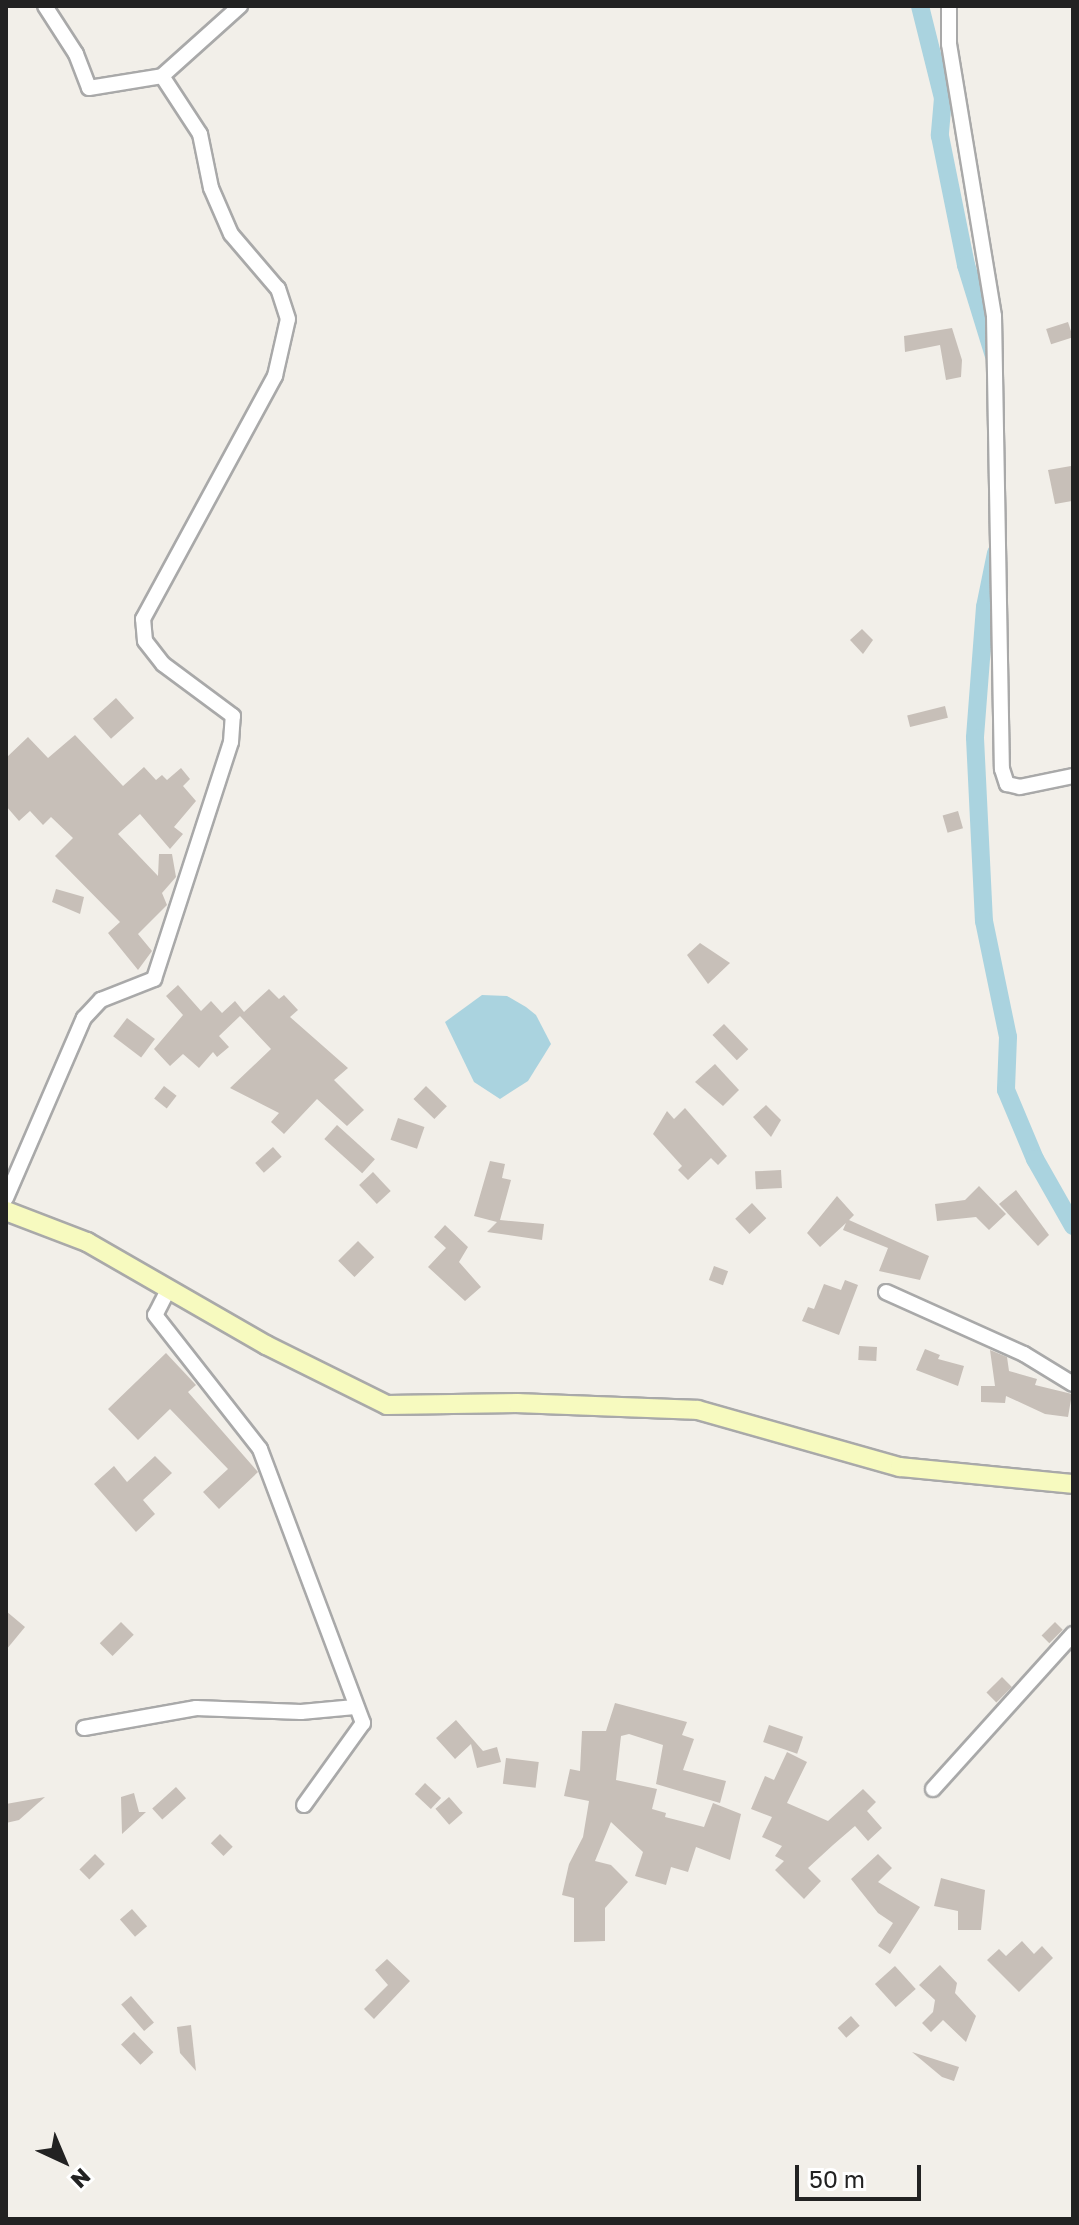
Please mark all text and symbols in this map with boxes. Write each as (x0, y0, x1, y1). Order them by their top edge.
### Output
north arrow (24, 2121, 104, 2201)
scale bar (799, 2149, 925, 2199)
text: N (66, 2163, 96, 2194)
text: 50 m (809, 2164, 865, 2193)

